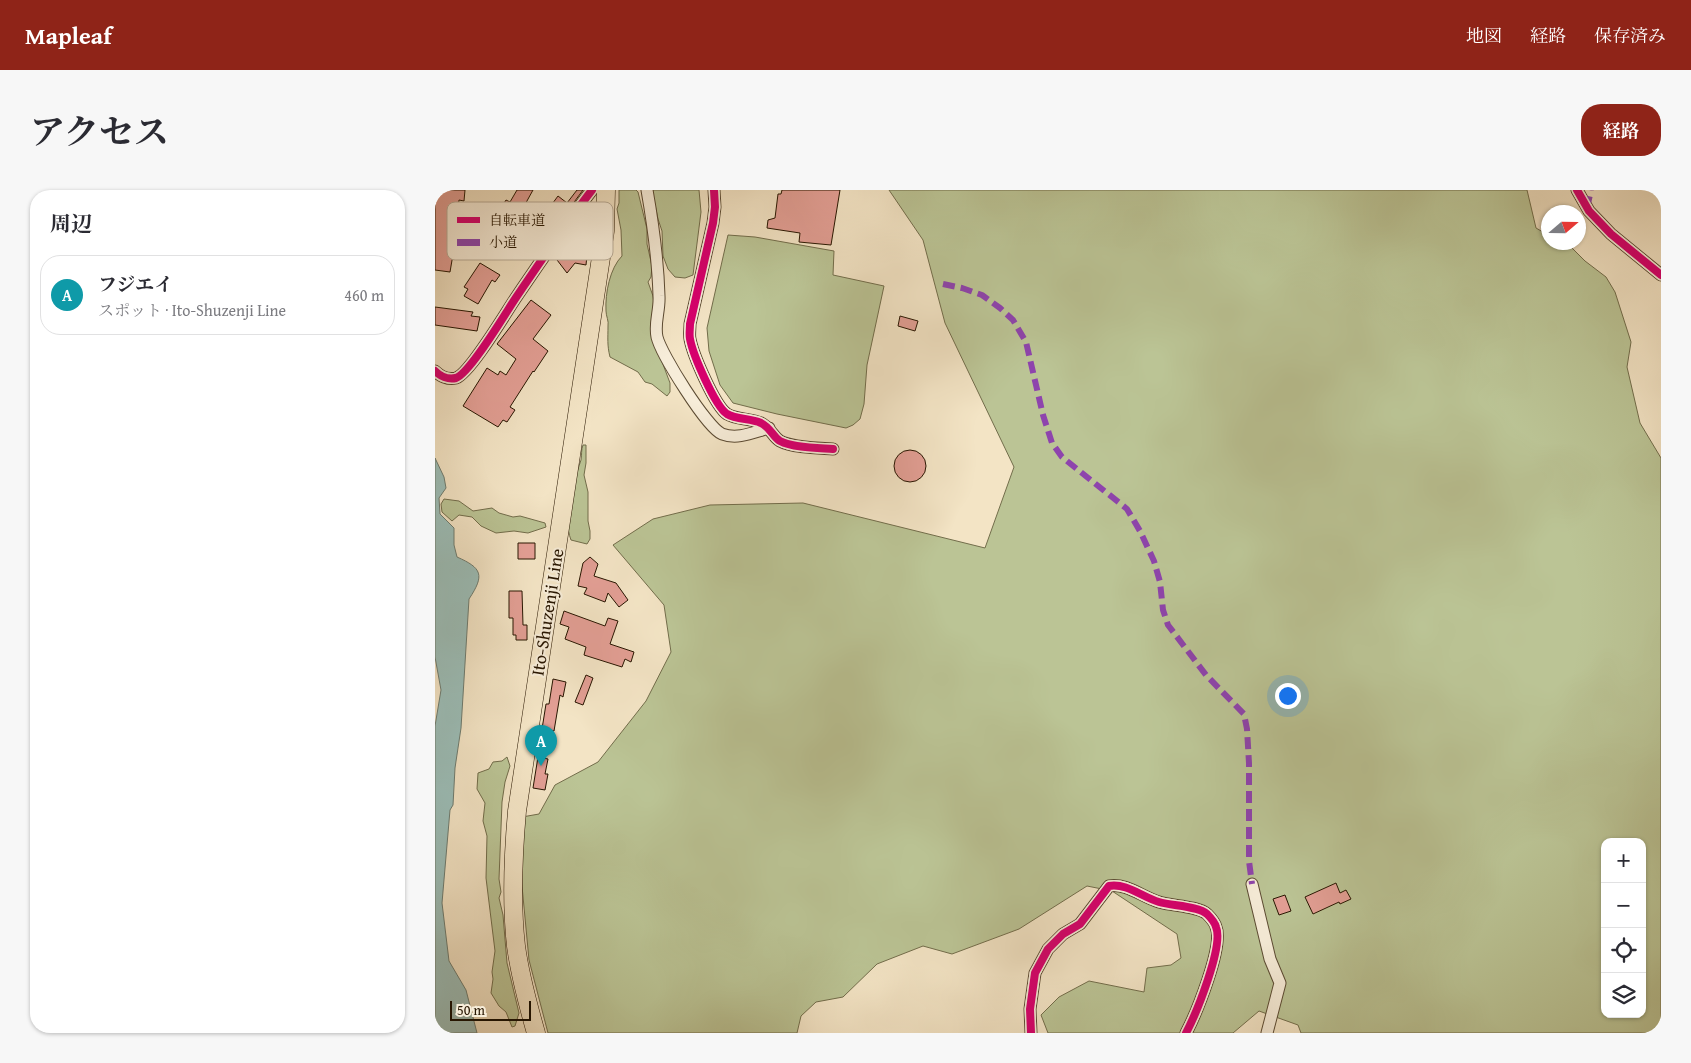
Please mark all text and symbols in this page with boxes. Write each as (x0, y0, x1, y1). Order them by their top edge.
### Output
text: Mapleaf (25, 18, 112, 53)
text: 地図 (1466, 22, 1502, 49)
text: 経路 (1530, 22, 1566, 49)
text: 保存済み (1594, 22, 1666, 49)
button: 経路 (1581, 104, 1661, 156)
text: アクセス (30, 106, 169, 157)
legend (447, 202, 613, 260)
north arrow (1541, 205, 1586, 250)
text: 周辺 (50, 208, 92, 239)
text: 自転車道 (489, 210, 545, 230)
text: 小道 (489, 232, 517, 252)
text: フジエイ (98, 270, 173, 298)
text: A (62, 283, 72, 307)
text: 460 m (344, 283, 384, 307)
text: スポット · Ito-Shuzenji Line (98, 298, 286, 322)
street label: Ito-Shuzenji Line (524, 546, 570, 678)
your location (1275, 683, 1301, 709)
pin: A (525, 725, 557, 766)
map controls (1601, 838, 1646, 1018)
button: + (1601, 838, 1646, 883)
button: − (1601, 883, 1646, 928)
button: locate (1601, 928, 1646, 973)
button: layers (1601, 973, 1646, 1018)
scale bar (450, 998, 531, 1021)
text: 50 m (457, 1000, 485, 1020)

